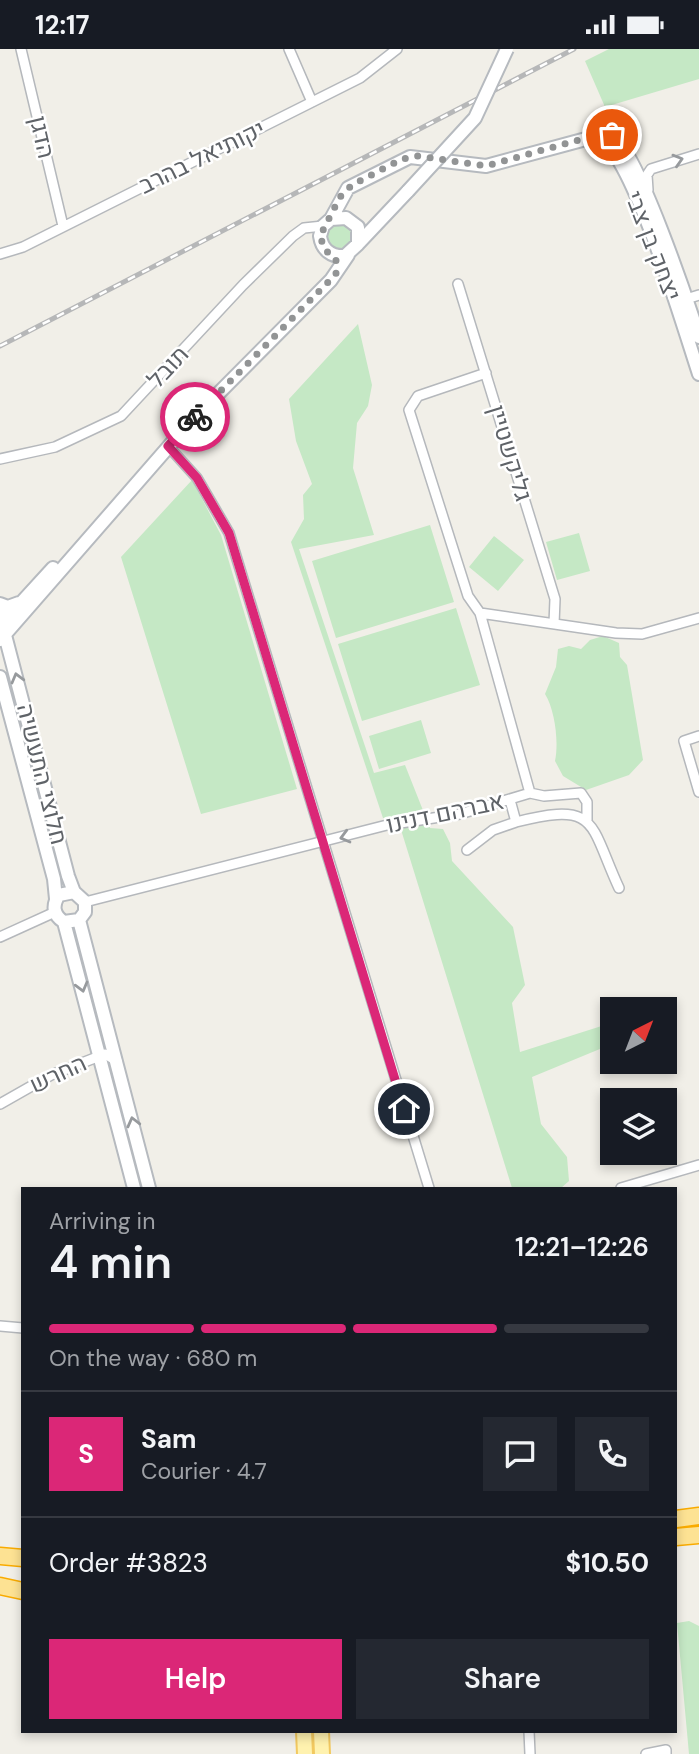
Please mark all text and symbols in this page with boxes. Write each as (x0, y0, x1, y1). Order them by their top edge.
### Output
text: 12:17 (35, 8, 90, 42)
pin (582, 105, 642, 165)
street label: הדגן (23, 113, 62, 161)
street label: יקותיאל בהרב (134, 113, 270, 200)
icon: bag (593, 116, 631, 154)
one-way arrow (672, 154, 684, 169)
street label: יצחק בן צבי (618, 187, 689, 305)
street label: תובל (140, 339, 195, 394)
courier (160, 382, 230, 452)
icon: bike (176, 398, 214, 436)
street label: גליקשטיין (481, 401, 540, 505)
one-way arrow (11, 672, 26, 684)
street label: חלוצי התעשיה (10, 700, 75, 848)
street label: אברהם דנינו (383, 785, 507, 840)
one-way arrow (339, 828, 351, 843)
one-way arrow (74, 981, 88, 993)
north arrow (600, 997, 677, 1075)
map controls (600, 997, 677, 1165)
street label: החרש (24, 1047, 91, 1100)
pin (374, 1079, 434, 1139)
button: layers (600, 1088, 677, 1165)
icon: home (385, 1090, 423, 1128)
one-way arrow (126, 1116, 141, 1128)
text: Arriving in (49, 1206, 155, 1236)
text: 12:21–12:26 (515, 1230, 649, 1264)
text: 4 min (49, 1232, 172, 1292)
text: On the way · 680 m (49, 1343, 257, 1373)
button: chat (483, 1417, 557, 1491)
button: phone (575, 1417, 649, 1491)
text: Sam (141, 1422, 196, 1456)
text: S (78, 1437, 94, 1471)
text: Courier · 4.7 (141, 1456, 267, 1486)
text: Order #3823 (49, 1546, 208, 1580)
text: $10.50 (566, 1546, 649, 1580)
button: Help (49, 1639, 342, 1719)
button: Share (356, 1639, 649, 1719)

